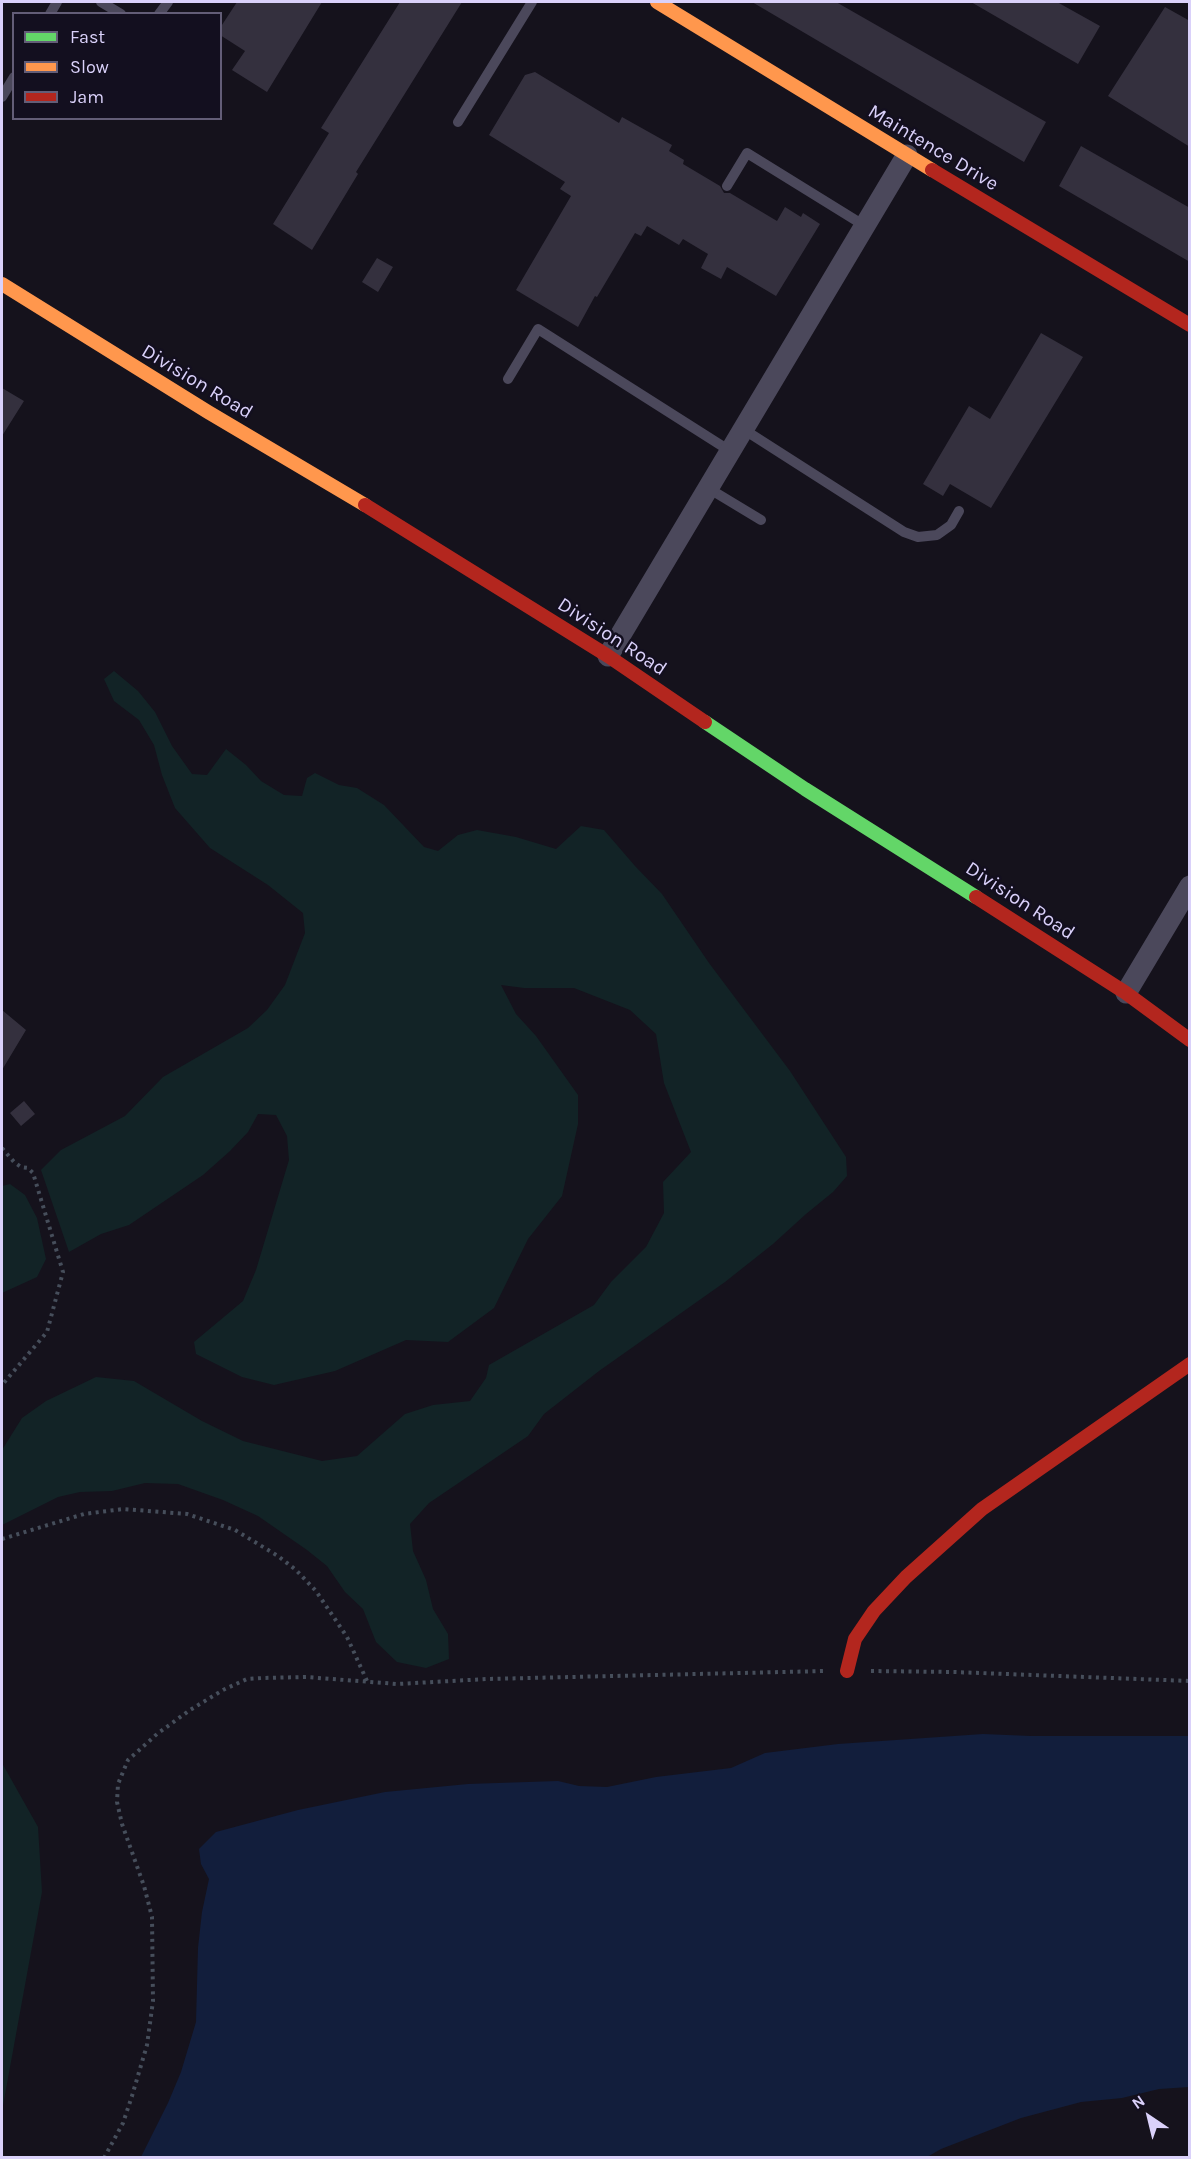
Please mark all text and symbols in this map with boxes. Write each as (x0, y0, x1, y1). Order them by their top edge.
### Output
legend (12, 12, 222, 120)
text: Fast (70, 26, 105, 48)
text: Slow (70, 56, 109, 78)
text: Jam (70, 86, 104, 108)
street label: Maintence Drive (863, 100, 1003, 196)
street label: Division Road (137, 339, 257, 425)
street label: Division Road (553, 593, 671, 681)
street label: Division Road (961, 857, 1079, 945)
north arrow (1119, 2087, 1179, 2147)
text: N (1128, 2091, 1149, 2113)

